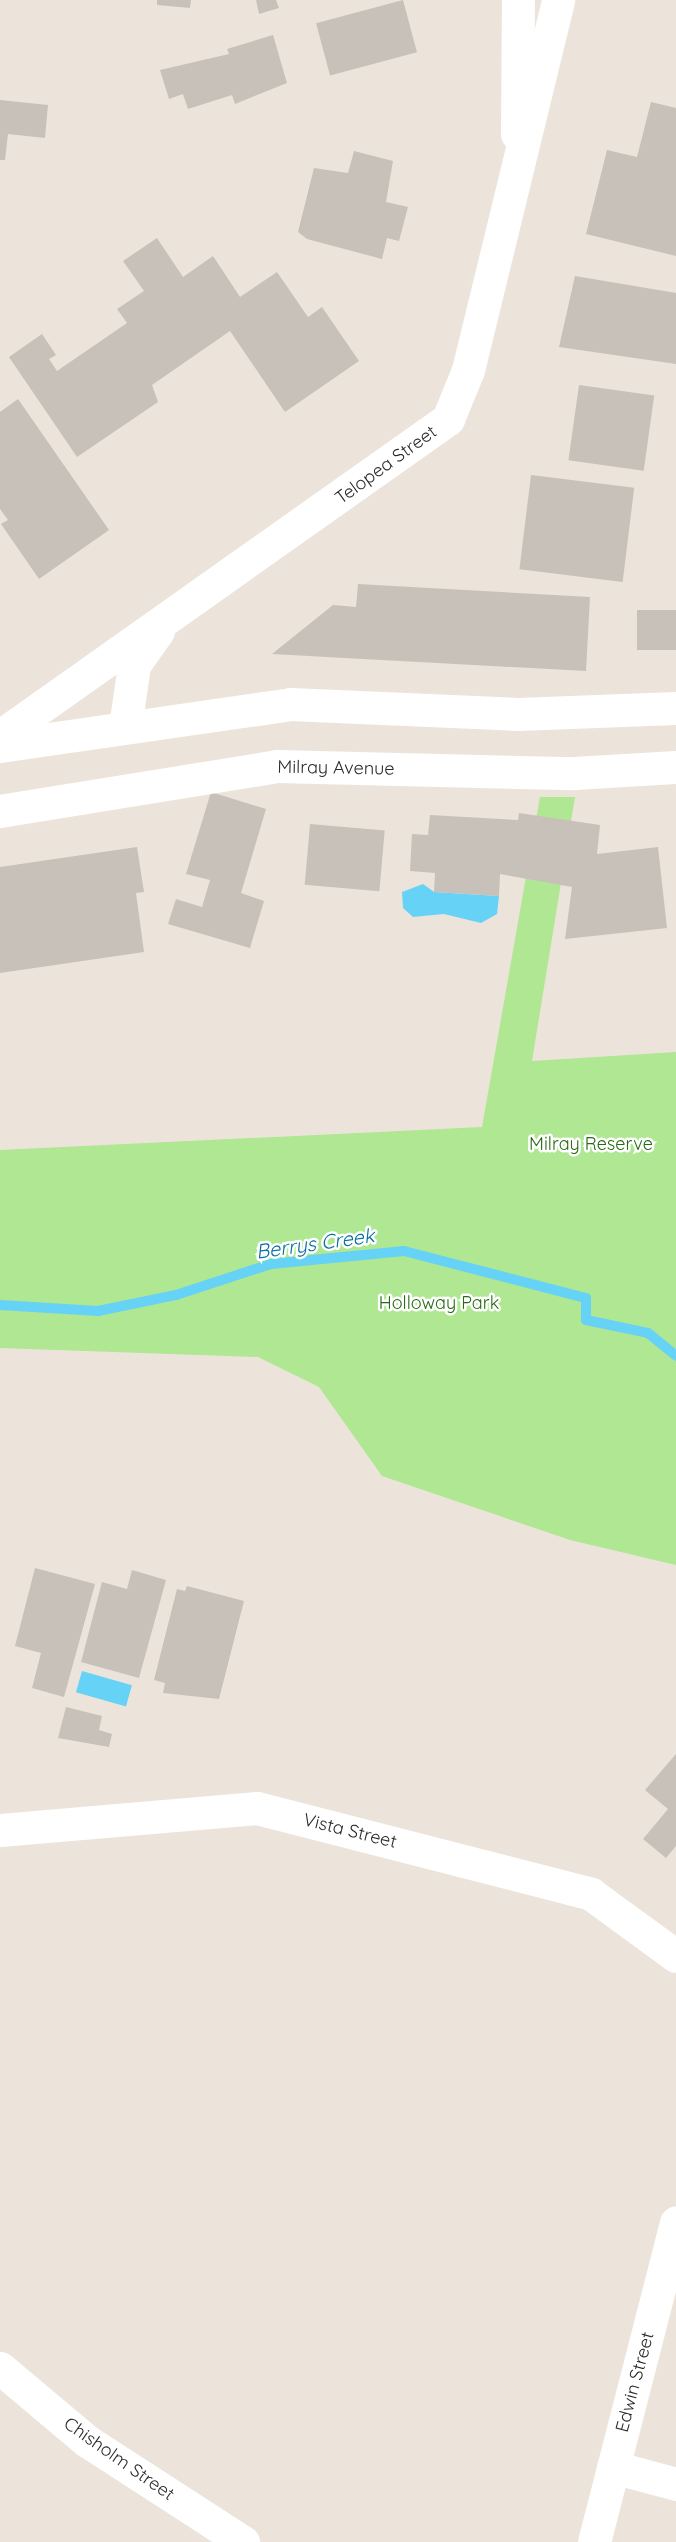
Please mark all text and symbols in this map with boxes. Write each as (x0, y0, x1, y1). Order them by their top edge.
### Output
street label: Telopea Street (331, 421, 441, 509)
street label: Milray Avenue (277, 756, 395, 780)
park label: Milray Reserve (529, 1133, 653, 1155)
water label: Berrys Creek (254, 1223, 376, 1263)
park label: Holloway Park (379, 1292, 499, 1314)
street label: Vista Street (301, 1809, 399, 1853)
street label: Edwin Street (611, 2329, 659, 2435)
street label: Chisholm Street (60, 2413, 178, 2505)

